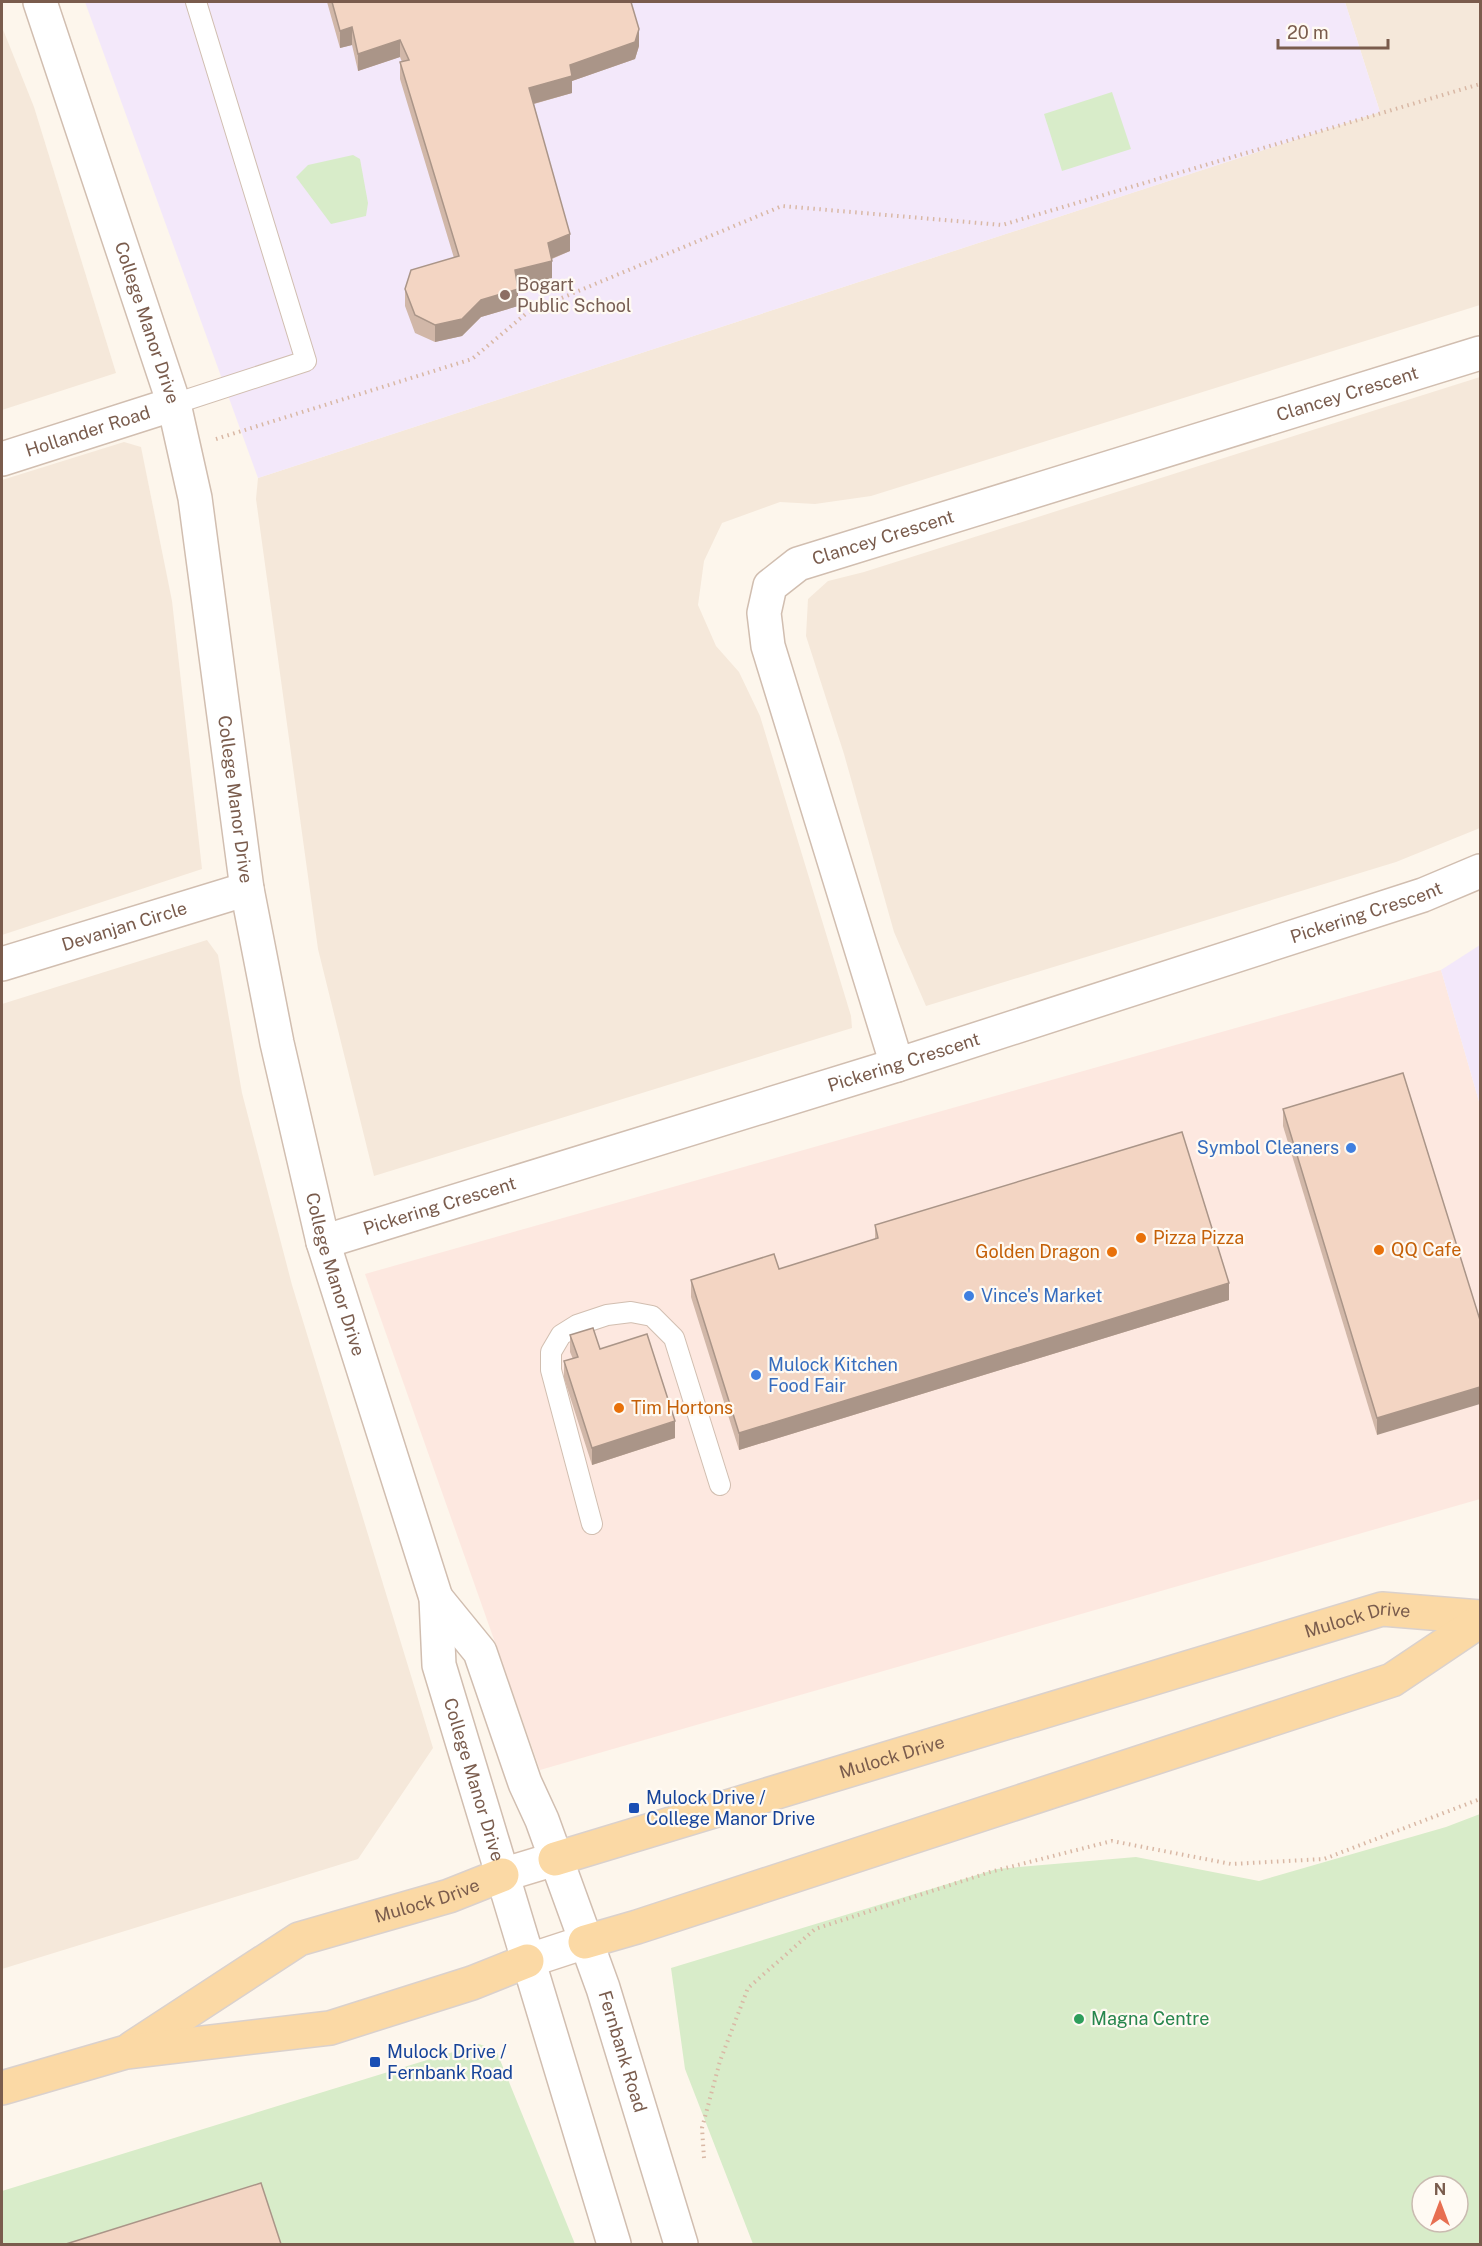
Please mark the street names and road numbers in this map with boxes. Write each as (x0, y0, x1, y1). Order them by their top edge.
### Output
street label: College Manor Drive (111, 239, 184, 406)
street label: Clancey Crescent (1274, 362, 1421, 425)
street label: Hollander Road (23, 401, 153, 461)
street label: Clancey Crescent (809, 505, 956, 569)
street label: College Manor Drive (214, 714, 257, 884)
street label: Pickering Crescent (1288, 877, 1445, 947)
street label: Devanjan Circle (59, 897, 189, 955)
street label: Pickering Crescent (825, 1028, 983, 1096)
street label: Pickering Crescent (361, 1172, 518, 1239)
street label: College Manor Drive (302, 1191, 369, 1358)
street label: Mulock Drive (1302, 1598, 1411, 1642)
street label: College Manor Drive (440, 1695, 509, 1864)
street label: Mulock Drive (837, 1731, 947, 1782)
street label: Mulock Drive (372, 1874, 482, 1927)
street label: Fernbank Road (594, 1988, 651, 2115)

